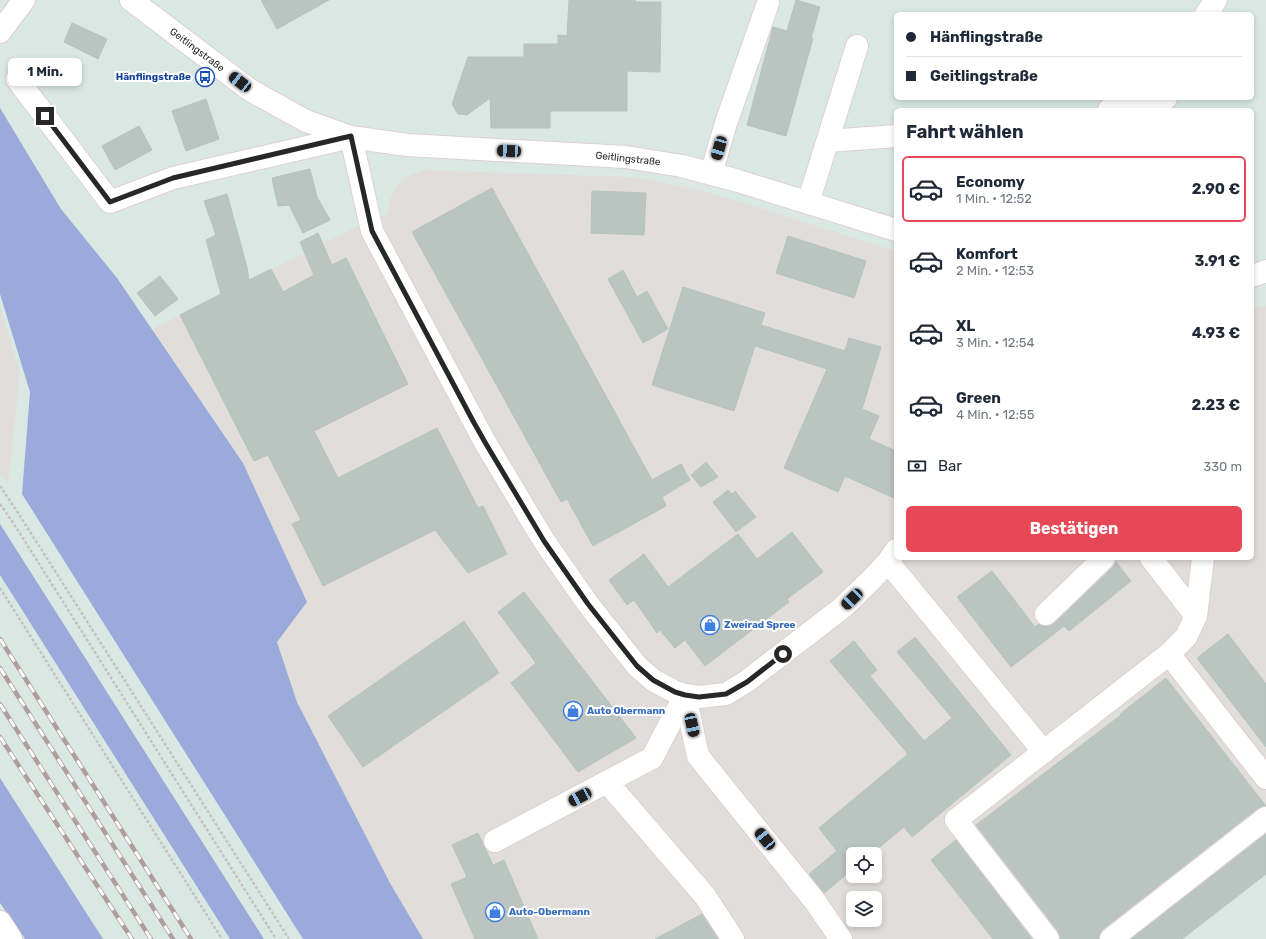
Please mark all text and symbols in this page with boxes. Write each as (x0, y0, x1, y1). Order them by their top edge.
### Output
street label: Geitlingstraße (167, 26, 227, 75)
text: Hänflingstraße (930, 28, 1043, 46)
callout: 1 Min. (8, 58, 82, 86)
text: 1 Min. (27, 64, 63, 79)
bus stop icon: Hänflingstraße (194, 66, 216, 88)
text: Geitlingstraße (930, 67, 1038, 85)
car (227, 70, 253, 94)
place label: Hänflingstraße (116, 71, 191, 83)
route end (36, 107, 54, 125)
text: Fahrt wählen (906, 121, 1024, 143)
car (710, 135, 728, 161)
car (497, 144, 521, 158)
street label: Geitlingstraße (595, 150, 662, 168)
icon: car (908, 171, 944, 207)
text: Economy (956, 173, 1025, 191)
text: 2.90 € (1192, 180, 1240, 198)
text: 1 Min. · 12:52 (956, 191, 1032, 206)
icon: car (908, 243, 944, 279)
text: Komfort (956, 245, 1018, 263)
text: 3.91 € (1194, 252, 1240, 270)
text: 2 Min. · 12:53 (956, 263, 1034, 278)
icon: car (908, 315, 944, 351)
text: XL (956, 317, 975, 335)
text: 4.93 € (1192, 324, 1240, 342)
text: 3 Min. · 12:54 (956, 335, 1035, 350)
icon: car (908, 387, 944, 423)
text: Green (956, 389, 1001, 407)
text: 2.23 € (1191, 396, 1240, 414)
text: 4 Min. · 12:55 (956, 407, 1035, 422)
icon: cash (906, 455, 928, 477)
text: Bar (938, 457, 962, 475)
text: 330 m (1203, 459, 1242, 474)
button: Bestätigen (906, 506, 1242, 552)
car (839, 586, 865, 612)
shop icon: Zweirad Spree (699, 614, 721, 636)
place label: Zweirad Spree (724, 619, 796, 631)
route start (774, 645, 792, 663)
shop icon: Auto Obermann (562, 700, 584, 722)
place label: Auto Obermann (587, 705, 665, 717)
car (684, 712, 700, 738)
car (567, 786, 593, 808)
car (753, 826, 777, 852)
map controls (846, 847, 882, 927)
button: locate (846, 847, 882, 883)
button: layers (846, 891, 882, 927)
shop icon: Auto-Obermann (484, 901, 506, 923)
place label: Auto-Obermann (509, 906, 590, 918)

